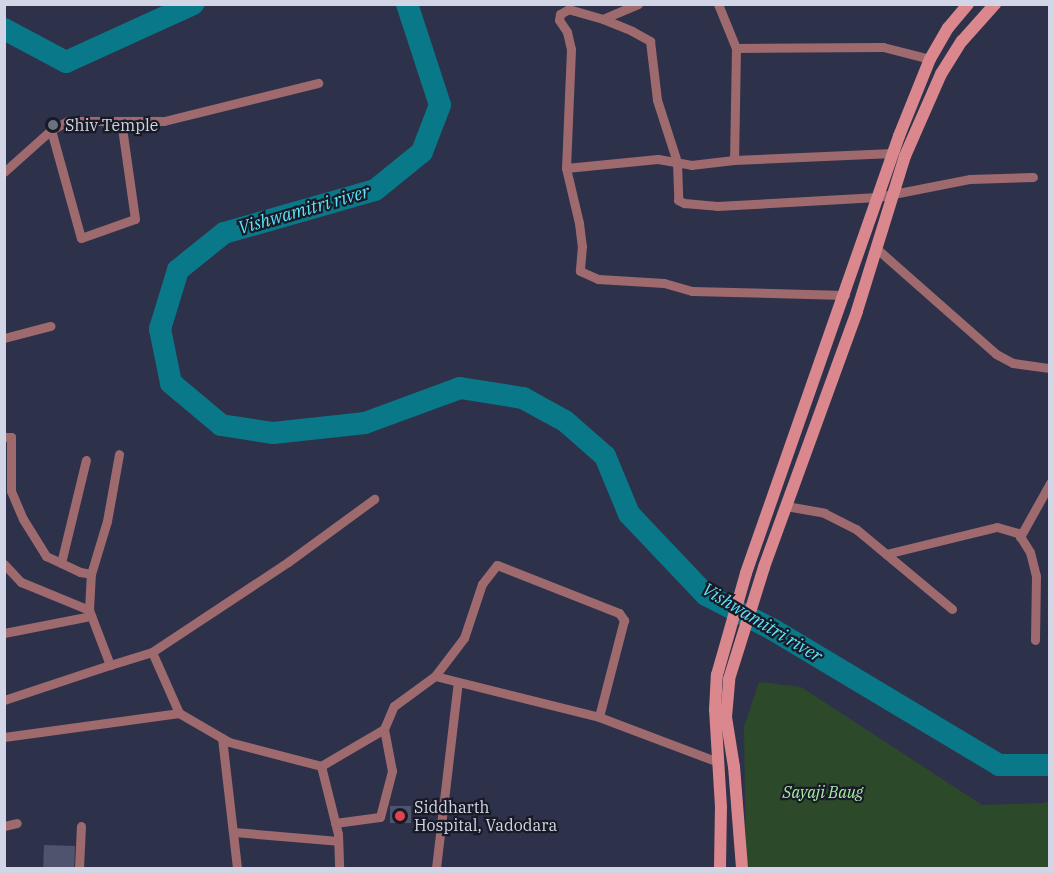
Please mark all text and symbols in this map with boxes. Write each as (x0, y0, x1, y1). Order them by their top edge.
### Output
place label: Shiv Temple (65, 115, 158, 135)
marker: Shiv Temple (46, 118, 60, 132)
water label: Vishwamitri river (236, 181, 372, 239)
water label: Vishwamitri river (698, 579, 826, 667)
park label: Sayaji Baug (783, 782, 863, 802)
place label: Siddharth Hospital, Vadodara (414, 797, 557, 835)
marker: Siddharth Hospital, Vadodara (391, 807, 409, 825)

